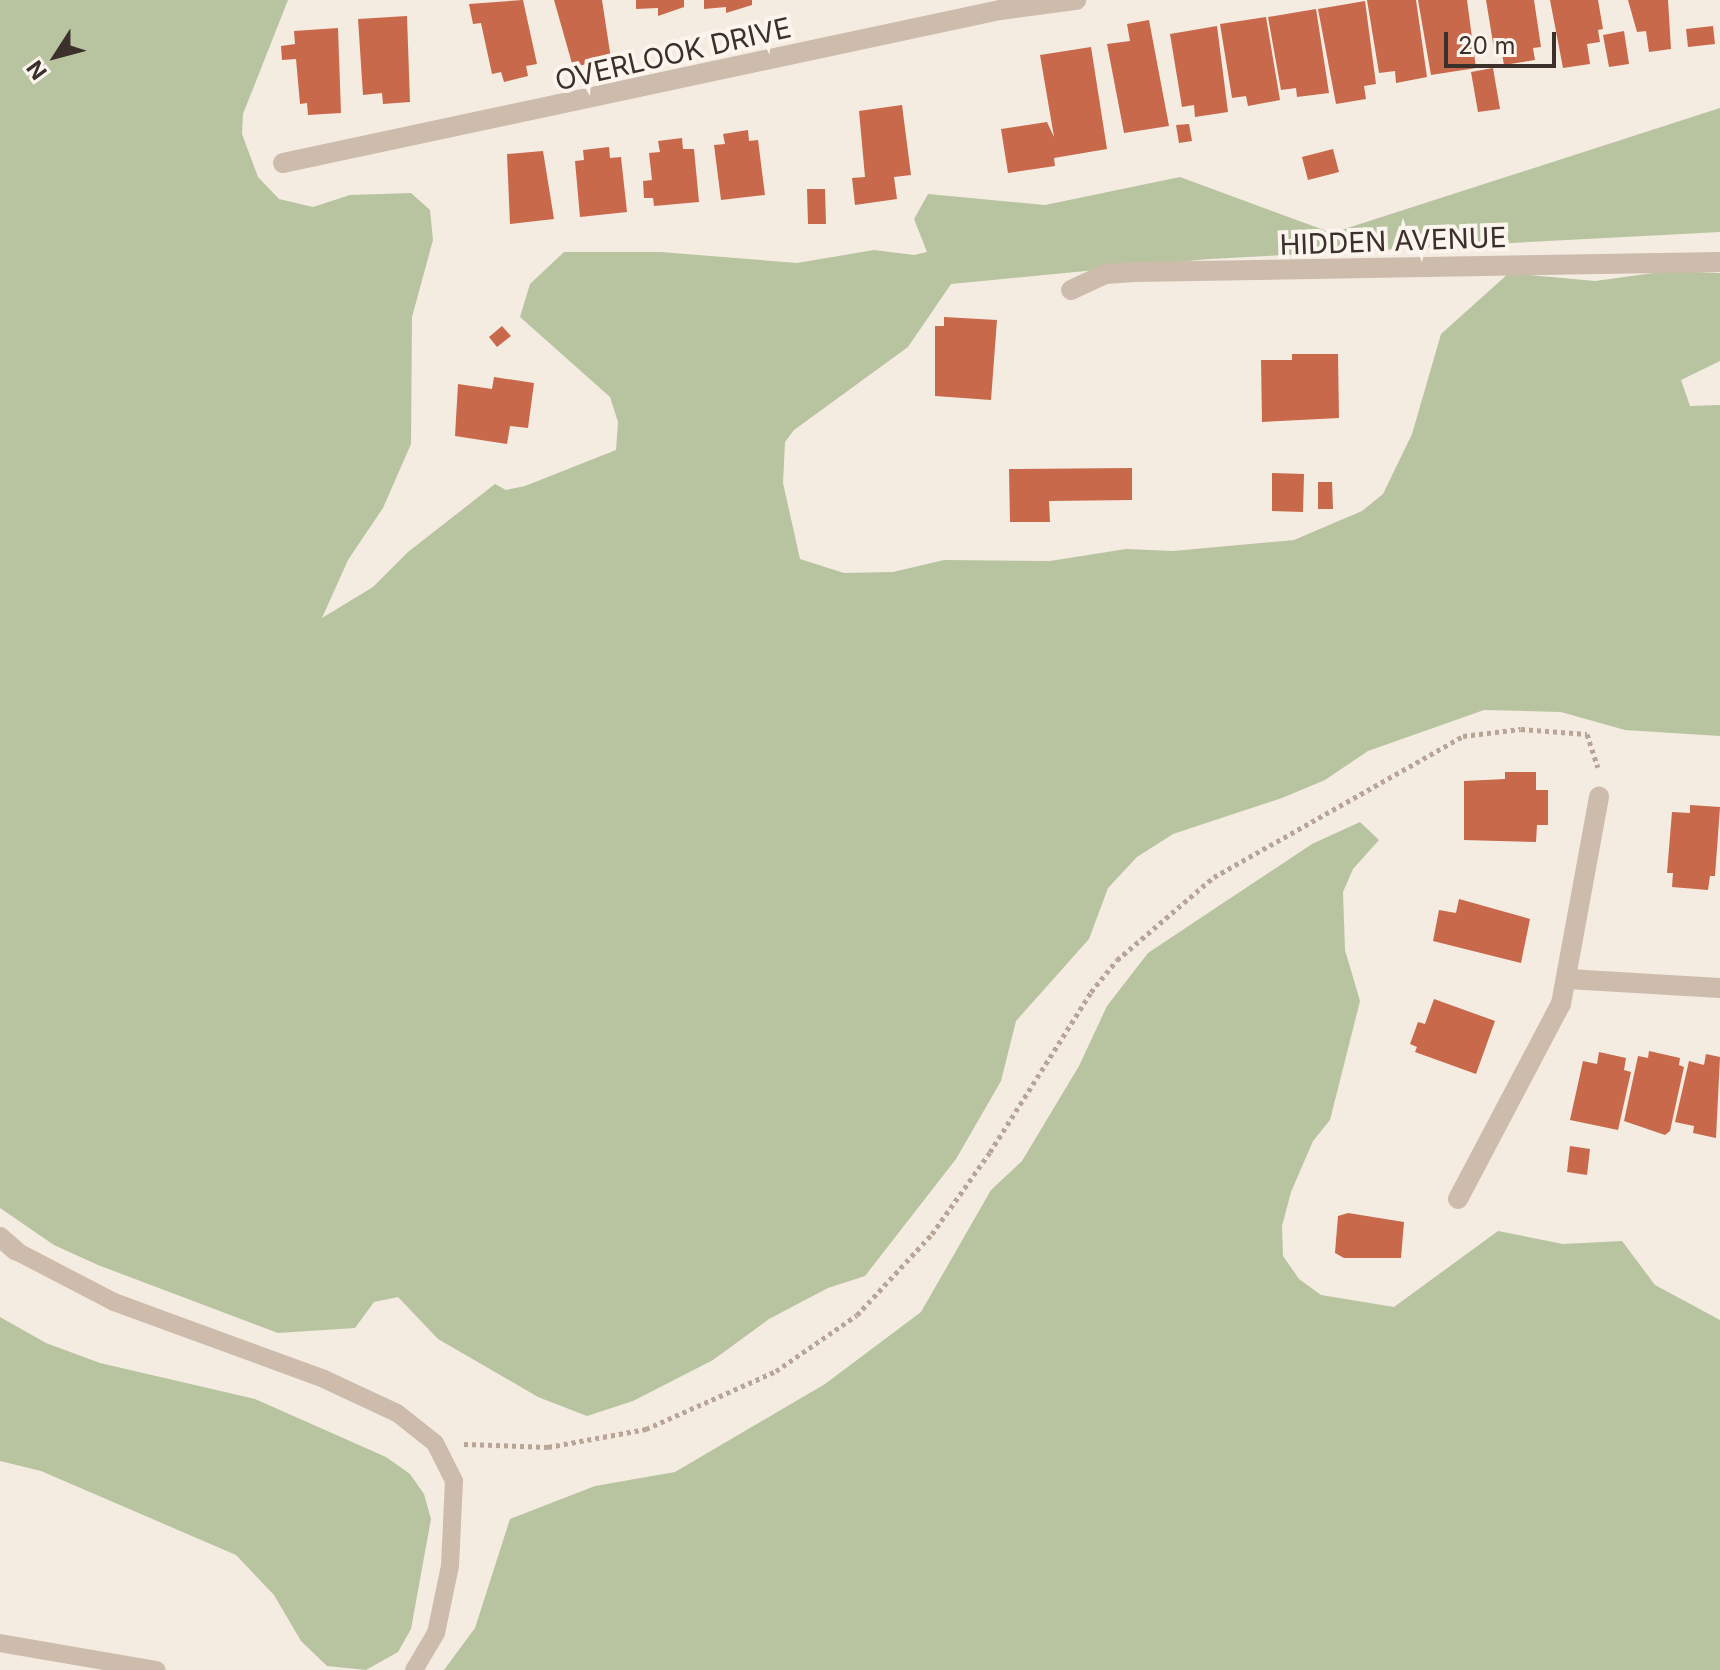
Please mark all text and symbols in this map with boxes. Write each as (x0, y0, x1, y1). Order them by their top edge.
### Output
street label: OVERLOOK DRIVE (552, 11, 794, 97)
north arrow (16, 16, 96, 96)
scale bar (1448, 16, 1560, 66)
text: 20 m (1458, 31, 1516, 60)
text: N (21, 56, 52, 85)
street label: HIDDEN AVENUE (1279, 220, 1507, 262)

